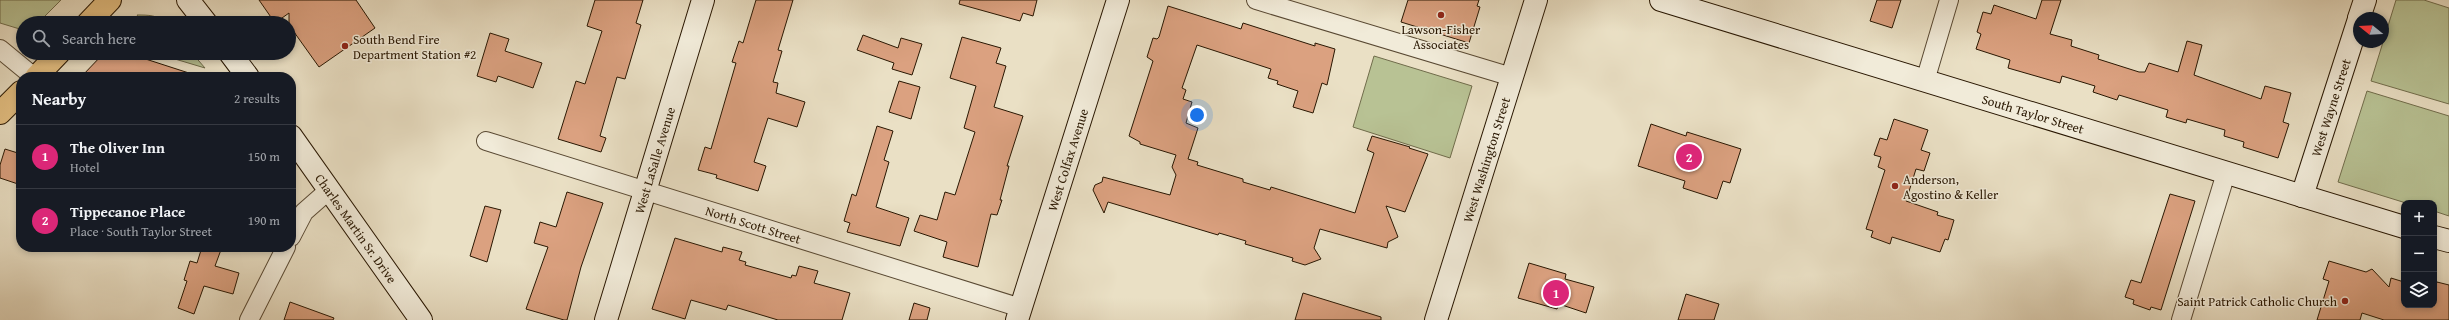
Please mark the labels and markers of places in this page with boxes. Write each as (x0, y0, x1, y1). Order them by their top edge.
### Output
marker: Lawson-Fisher Associates (1436, 10, 1446, 20)
place label: Lawson-Fisher Associates (1402, 20, 1481, 54)
place label: South Bend Fire Department Station #2 (353, 30, 476, 64)
marker: South Bend Fire Department Station #2 (340, 41, 350, 51)
pin: 2 (1676, 142, 1702, 172)
place label: Anderson, Agostino & Keller (1903, 170, 1999, 204)
marker: Anderson, Agostino & Keller (1890, 181, 1900, 191)
pin: 1 (1543, 278, 1569, 308)
place label: Saint Patrick Catholic Church (2177, 292, 2338, 311)
marker: Saint Patrick Catholic Church (2340, 296, 2350, 306)

